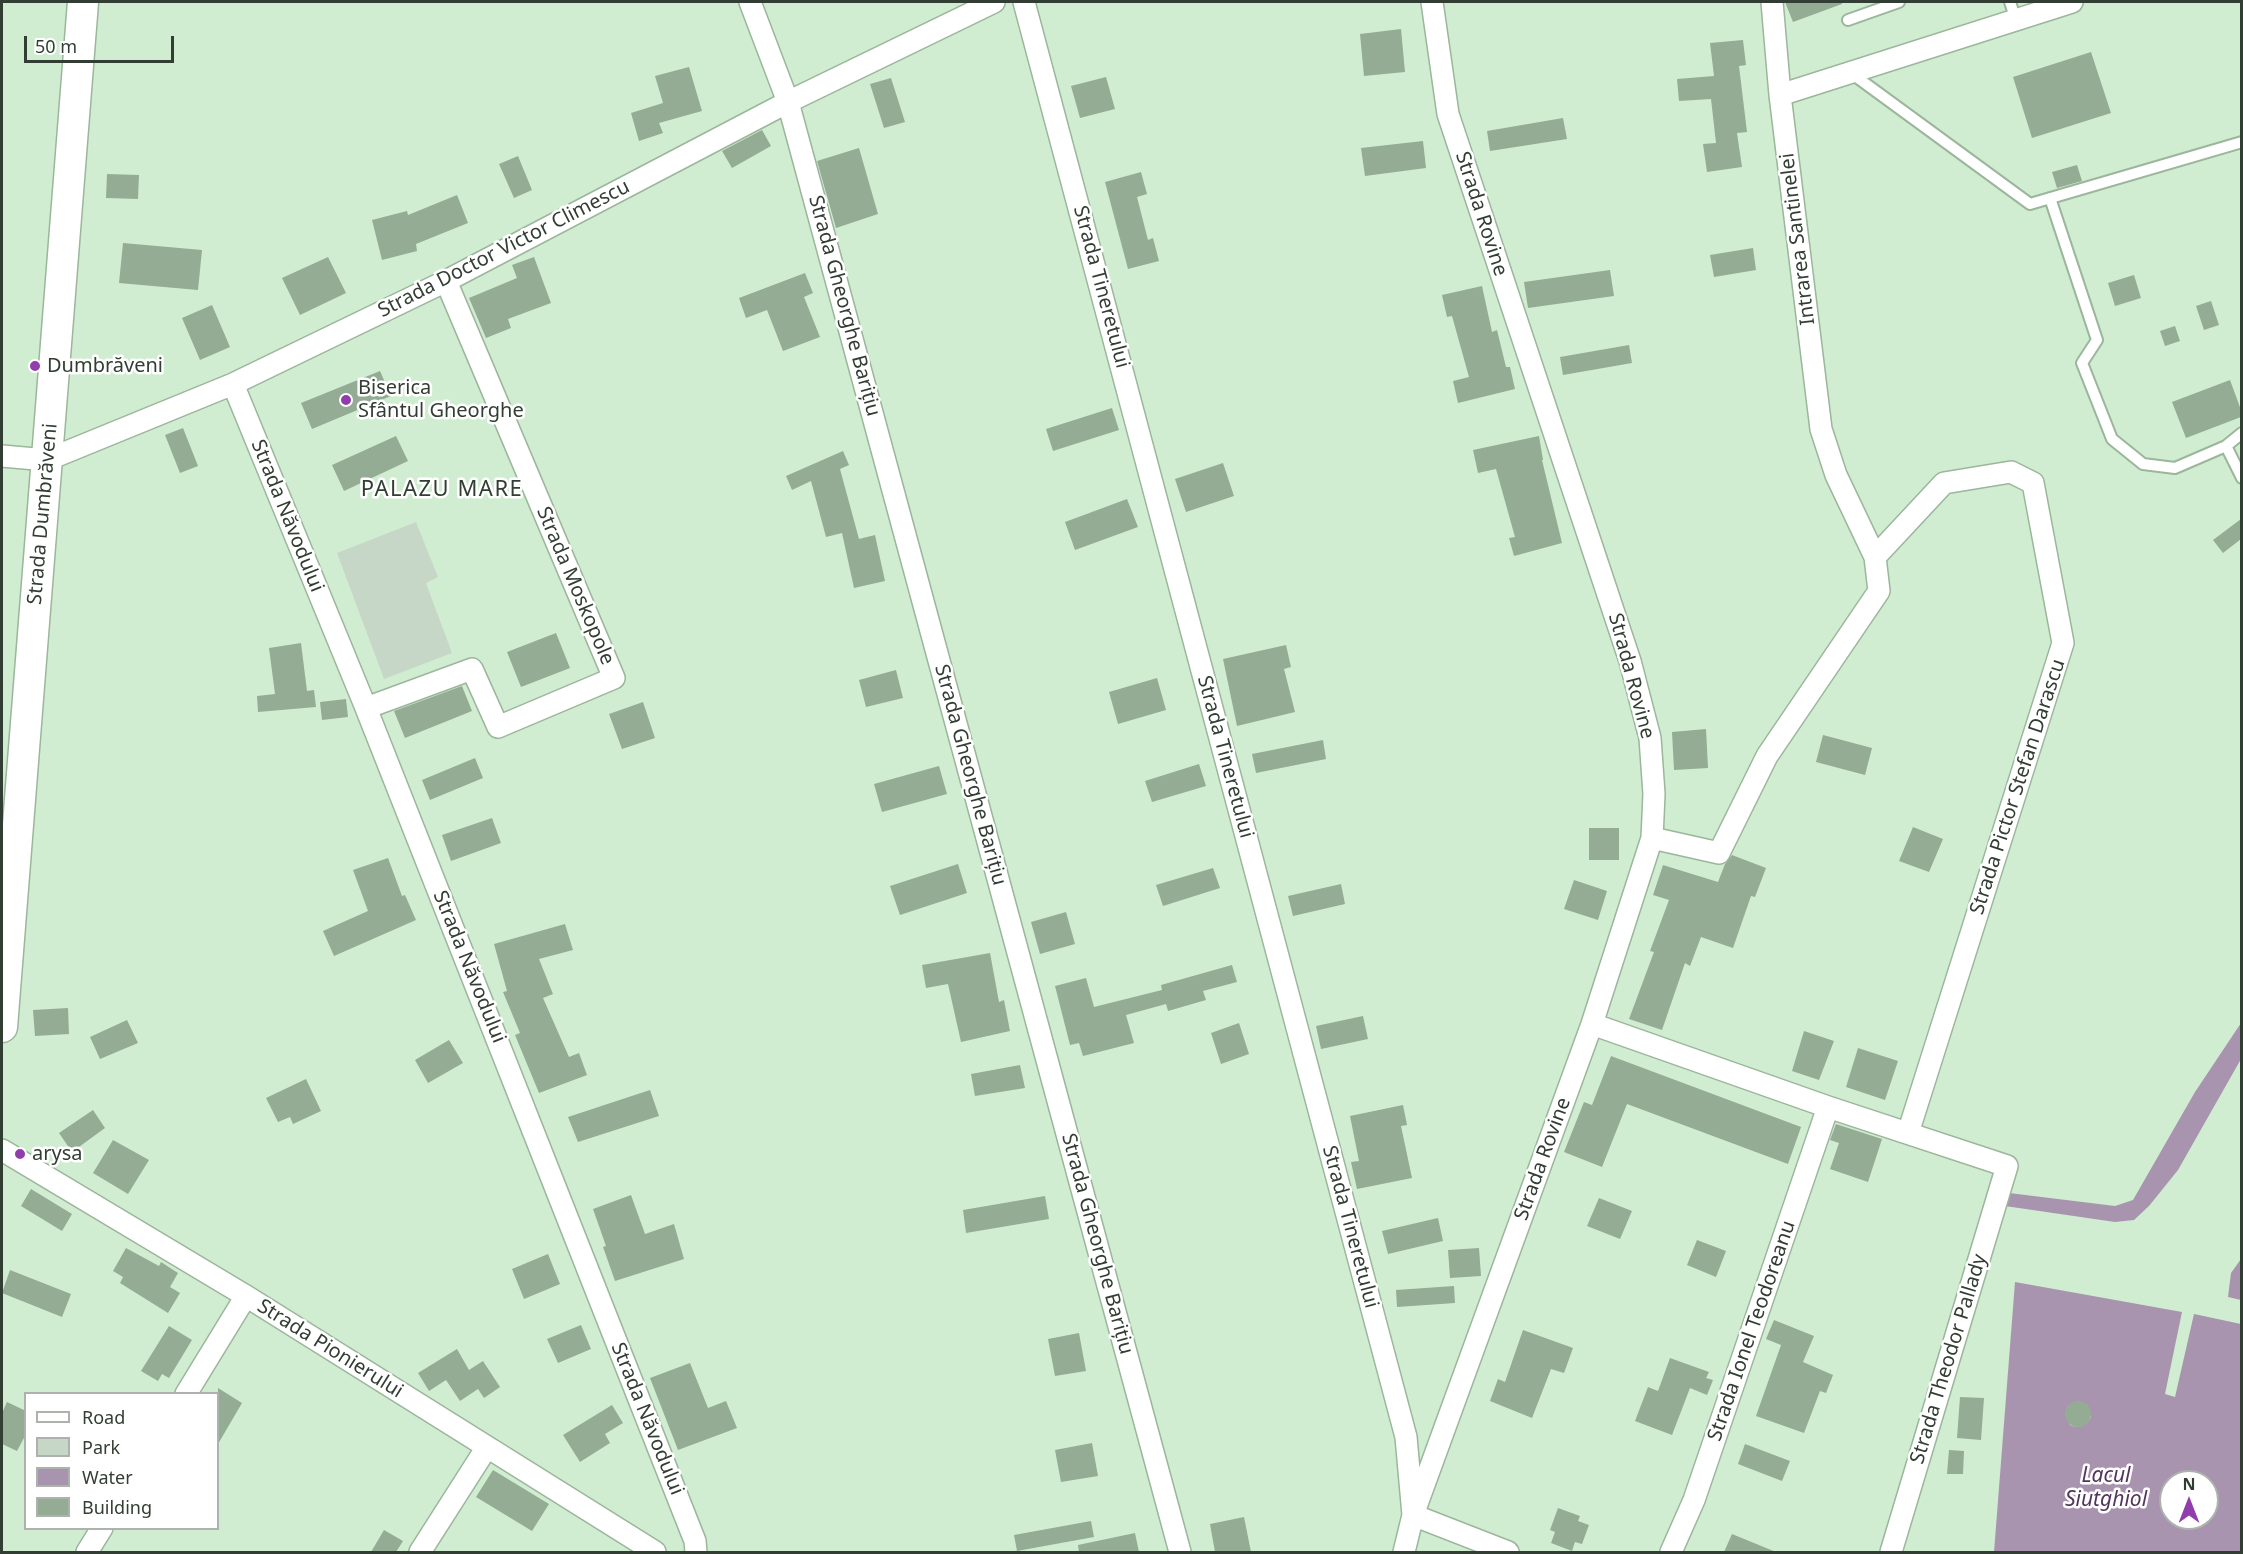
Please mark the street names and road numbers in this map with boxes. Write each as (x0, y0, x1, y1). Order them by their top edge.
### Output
street label: Strada Rovine (1450, 149, 1512, 279)
street label: Intrarea Santinelei (1776, 152, 1820, 326)
street label: Strada Doctor Victor Climescu (374, 175, 634, 323)
street label: Strada Gheorghe Barițiu (803, 193, 885, 419)
street label: Strada Tineretului (1068, 203, 1134, 371)
street label: Strada Dumbrăveni (23, 422, 63, 606)
street label: Strada Năvodului (246, 436, 328, 596)
street label: Strada Moskopole (531, 503, 619, 669)
street label: Strada Rovine (1603, 611, 1659, 741)
street label: Strada Pictor Stefan Darascu (1965, 656, 2071, 918)
street label: Strada Gheorghe Barițiu (929, 662, 1011, 888)
street label: Strada Tineretului (1192, 673, 1258, 841)
street label: Strada Năvodului (428, 887, 510, 1047)
street label: Strada Rovine (1510, 1094, 1576, 1224)
street label: Strada Gheorghe Barițiu (1056, 1131, 1138, 1357)
street label: Strada Tineretului (1317, 1143, 1383, 1311)
street label: Strada Ionel Teodoreanu (1703, 1218, 1801, 1444)
street label: Strada Theodor Pallady (1906, 1251, 1992, 1467)
street label: Strada Pionierului (253, 1294, 407, 1404)
street label: Strada Năvodului (606, 1339, 688, 1499)

